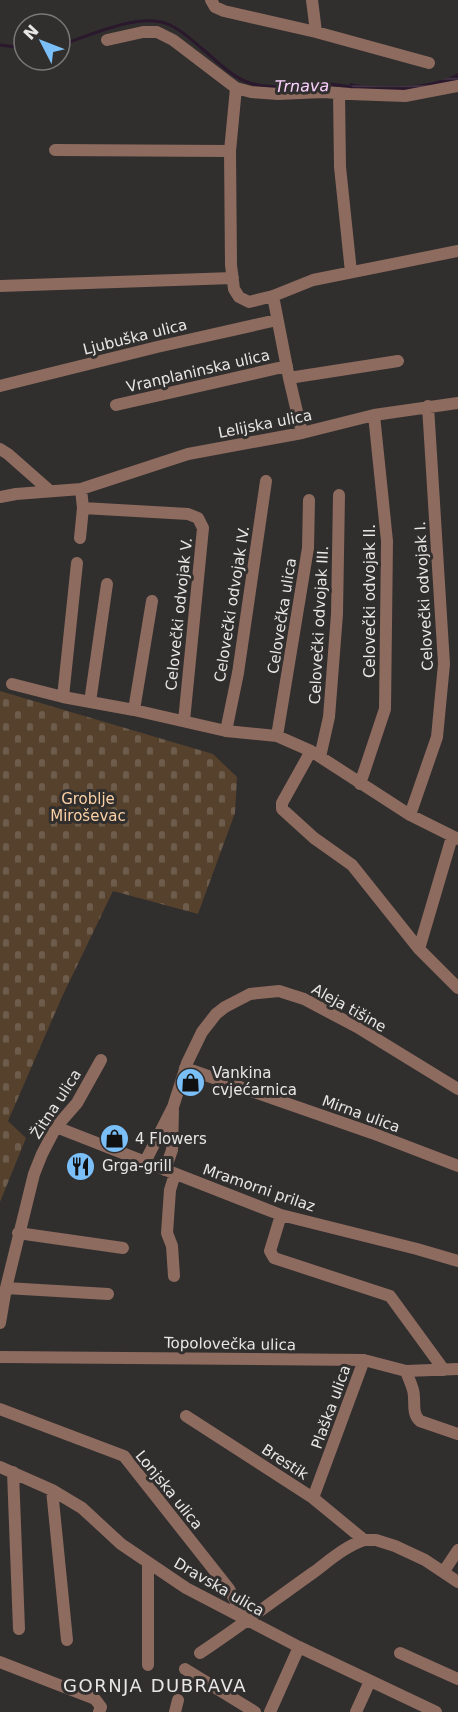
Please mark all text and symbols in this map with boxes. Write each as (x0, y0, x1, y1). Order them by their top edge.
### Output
north arrow (12, 12, 72, 72)
text: N (20, 21, 43, 44)
water label: Trnava (275, 76, 329, 96)
street label: Ljubuška ulica (81, 315, 189, 359)
street label: Vranplaninska ulica (125, 346, 271, 396)
street label: Lelijska ulica (217, 406, 313, 442)
street label: Celovečki odvojak I. (411, 521, 437, 671)
street label: Celovečki odvojak II. (361, 524, 379, 678)
street label: Celovečki odvojak IV. (211, 525, 253, 683)
street label: Celovečki odvojak V. (162, 537, 196, 691)
street label: Celovečki odvojak III. (306, 545, 332, 705)
street label: Celovečka ulica (264, 557, 300, 675)
park label: Groblje Miroševac (50, 790, 126, 825)
street label: Aleja tišine (309, 980, 389, 1036)
place label: Vankina cvjećarnica (212, 1064, 297, 1099)
street label: Žitna ulica (26, 1065, 85, 1142)
shop icon: Vankina cvjećarnica (175, 1066, 207, 1098)
street label: Mirna ulica (320, 1092, 402, 1136)
shop icon: 4 Flowers (98, 1123, 130, 1155)
place label: 4 Flowers (135, 1130, 207, 1148)
restaurant icon: Grga-grill (65, 1150, 97, 1182)
place label: Grga-grill (102, 1157, 172, 1175)
street label: Mramorni prilaz (201, 1160, 318, 1216)
street label: Topolovečka ulica (163, 1334, 296, 1354)
street label: Plaška ulica (308, 1363, 354, 1451)
street label: Brestik (258, 1440, 312, 1484)
street label: Lonjska ulica (132, 1447, 206, 1533)
street label: Dravska ulica (171, 1554, 267, 1620)
district label: GORNJA DUBRAVA (63, 1675, 247, 1696)

